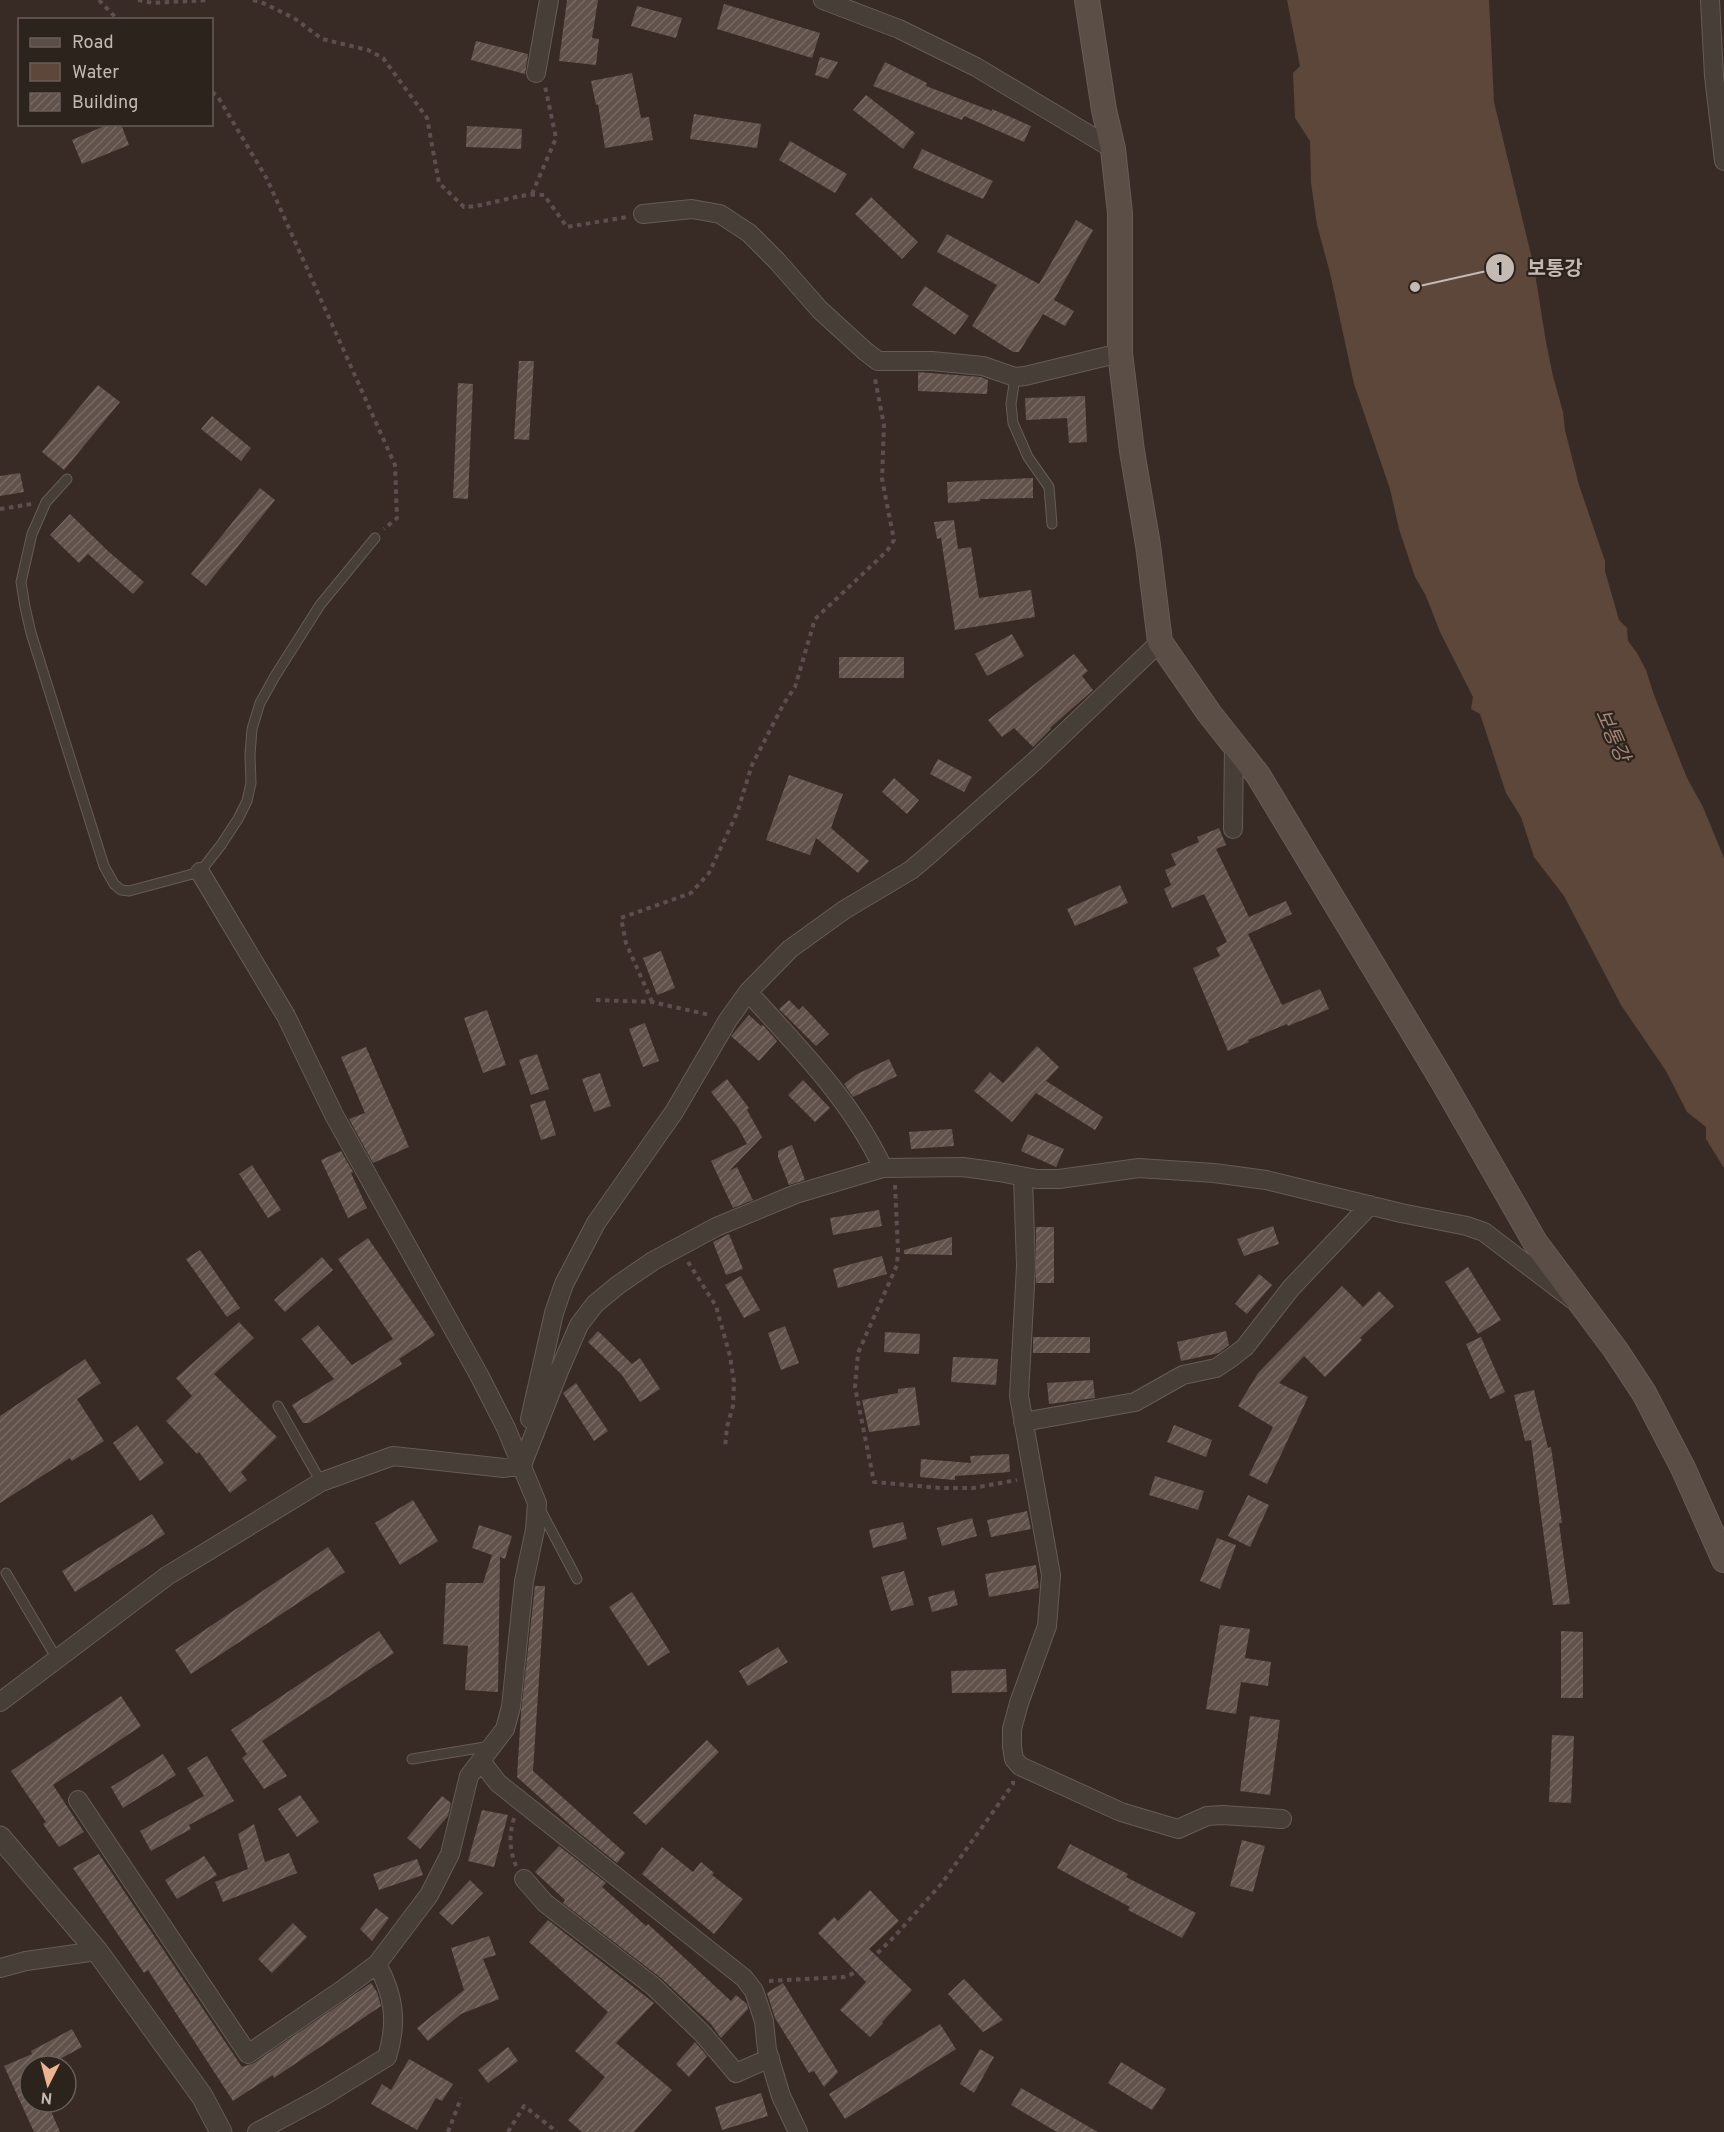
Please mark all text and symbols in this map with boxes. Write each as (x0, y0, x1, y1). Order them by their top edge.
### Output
legend (18, 18, 213, 126)
text: Road (72, 32, 114, 55)
text: Water (72, 62, 119, 85)
text: Building (72, 92, 138, 115)
callout: 보통강 (1485, 249, 1594, 287)
text: 보통강 (1527, 257, 1583, 283)
text: 1 (1496, 259, 1504, 282)
water label: 보통강 (1588, 705, 1635, 769)
north arrow (18, 2054, 78, 2114)
text: N (40, 2086, 53, 2107)

